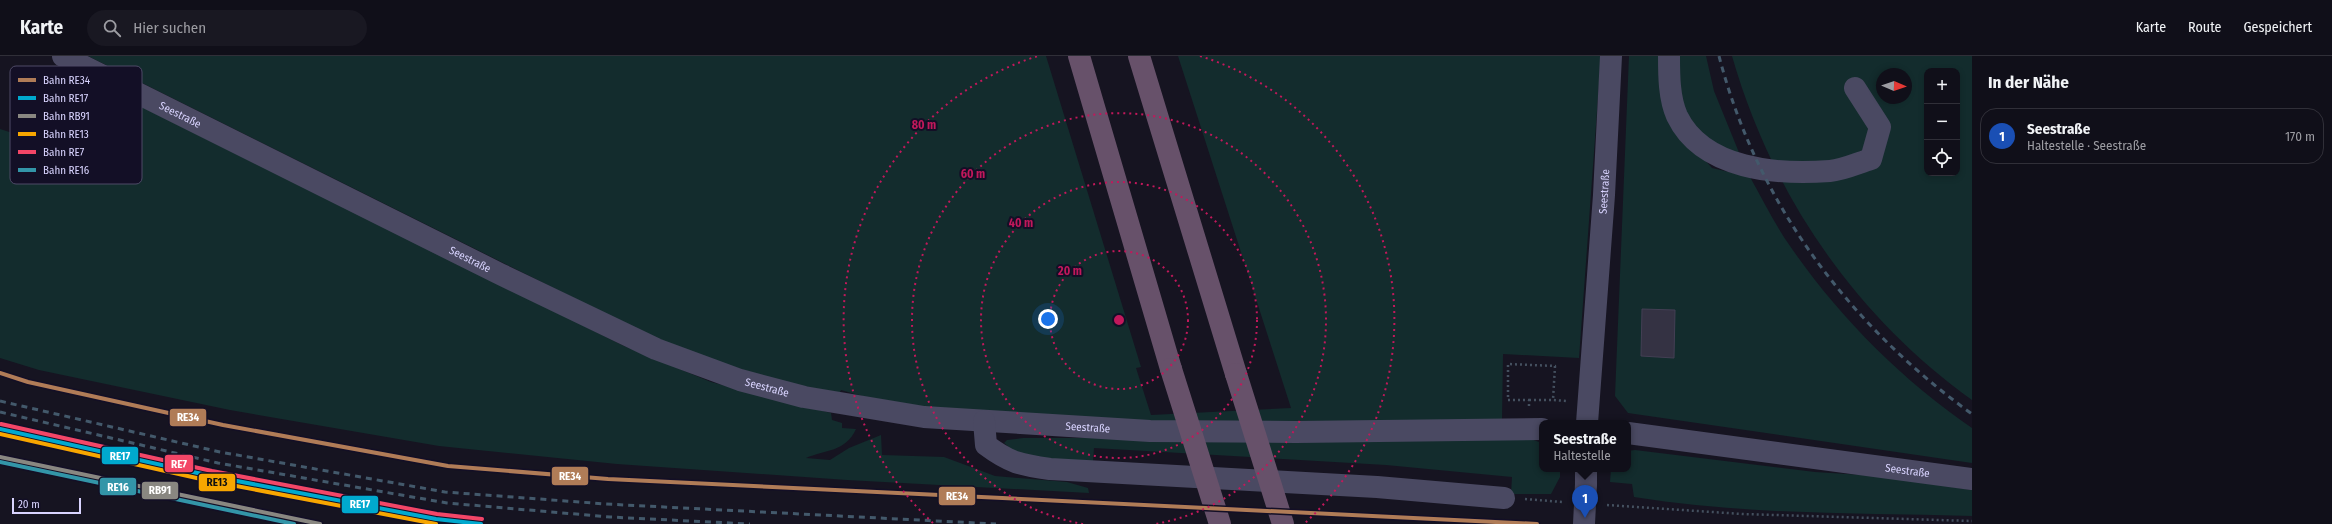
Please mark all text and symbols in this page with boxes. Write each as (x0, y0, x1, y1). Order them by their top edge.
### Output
search box (87, 10, 367, 46)
text: Karte (20, 16, 63, 39)
icon: search (101, 17, 123, 39)
text: Hier suchen (133, 19, 206, 37)
text: Karte (2136, 19, 2166, 36)
text: Route (2188, 19, 2221, 36)
text: Gespeichert (2243, 19, 2312, 36)
legend (10, 66, 142, 184)
north arrow (1876, 68, 1912, 104)
map controls (1924, 68, 1960, 176)
button: + (1924, 68, 1960, 104)
text: In der Nähe (1988, 72, 2069, 93)
text: Bahn RE34 (43, 74, 91, 87)
text: Bahn RE17 (43, 92, 89, 105)
street label: Seestraße (157, 99, 203, 130)
button: − (1924, 104, 1960, 140)
text: Bahn RB91 (43, 110, 90, 123)
text: 80 m (912, 118, 936, 132)
text: Seestraße (2027, 120, 2090, 138)
text: Bahn RE13 (43, 128, 89, 141)
text: 1 (1999, 129, 2005, 144)
text: 170 m (2285, 129, 2315, 144)
text: Haltestelle · Seestraße (2027, 138, 2146, 153)
button: locate (1924, 140, 1960, 176)
text: Bahn RE7 (43, 146, 85, 159)
text: Bahn RE16 (43, 164, 90, 177)
text: 60 m (961, 167, 985, 181)
street label: Seestraße (1596, 169, 1612, 215)
text: 40 m (1009, 216, 1033, 230)
street label: Seestraße (447, 243, 493, 275)
text: 20 m (1057, 264, 1082, 278)
your location (1038, 309, 1058, 329)
centre of rings (1112, 313, 1126, 327)
street label: Seestraße (744, 375, 790, 399)
line badge: RE34 (169, 408, 207, 427)
text: RE34 (177, 411, 199, 424)
street label: Seestraße (1065, 419, 1111, 435)
popup (1539, 420, 1631, 472)
text: Seestraße (1553, 430, 1617, 448)
line badge: RE17 (101, 446, 139, 465)
text: Haltestelle (1553, 448, 1611, 463)
text: RE17 (110, 450, 131, 463)
line badge: RE7 (164, 454, 194, 473)
text: RE7 (171, 458, 187, 471)
street label: Seestraße (1884, 461, 1931, 480)
line badge: RE34 (551, 466, 589, 486)
text: RE34 (559, 470, 581, 483)
line badge: RE13 (198, 473, 236, 492)
text: RE13 (207, 476, 227, 489)
line badge: RE16 (99, 477, 137, 496)
text: RE16 (107, 481, 129, 494)
line badge: RB91 (141, 481, 179, 500)
text: RB91 (149, 484, 171, 497)
pin: 1 (1572, 485, 1598, 518)
line badge: RE34 (938, 486, 976, 506)
text: RE34 (946, 490, 968, 503)
line badge: RE17 (341, 495, 379, 514)
scale bar (12, 496, 81, 515)
text: 20 m (18, 498, 40, 511)
text: RE17 (350, 498, 371, 511)

